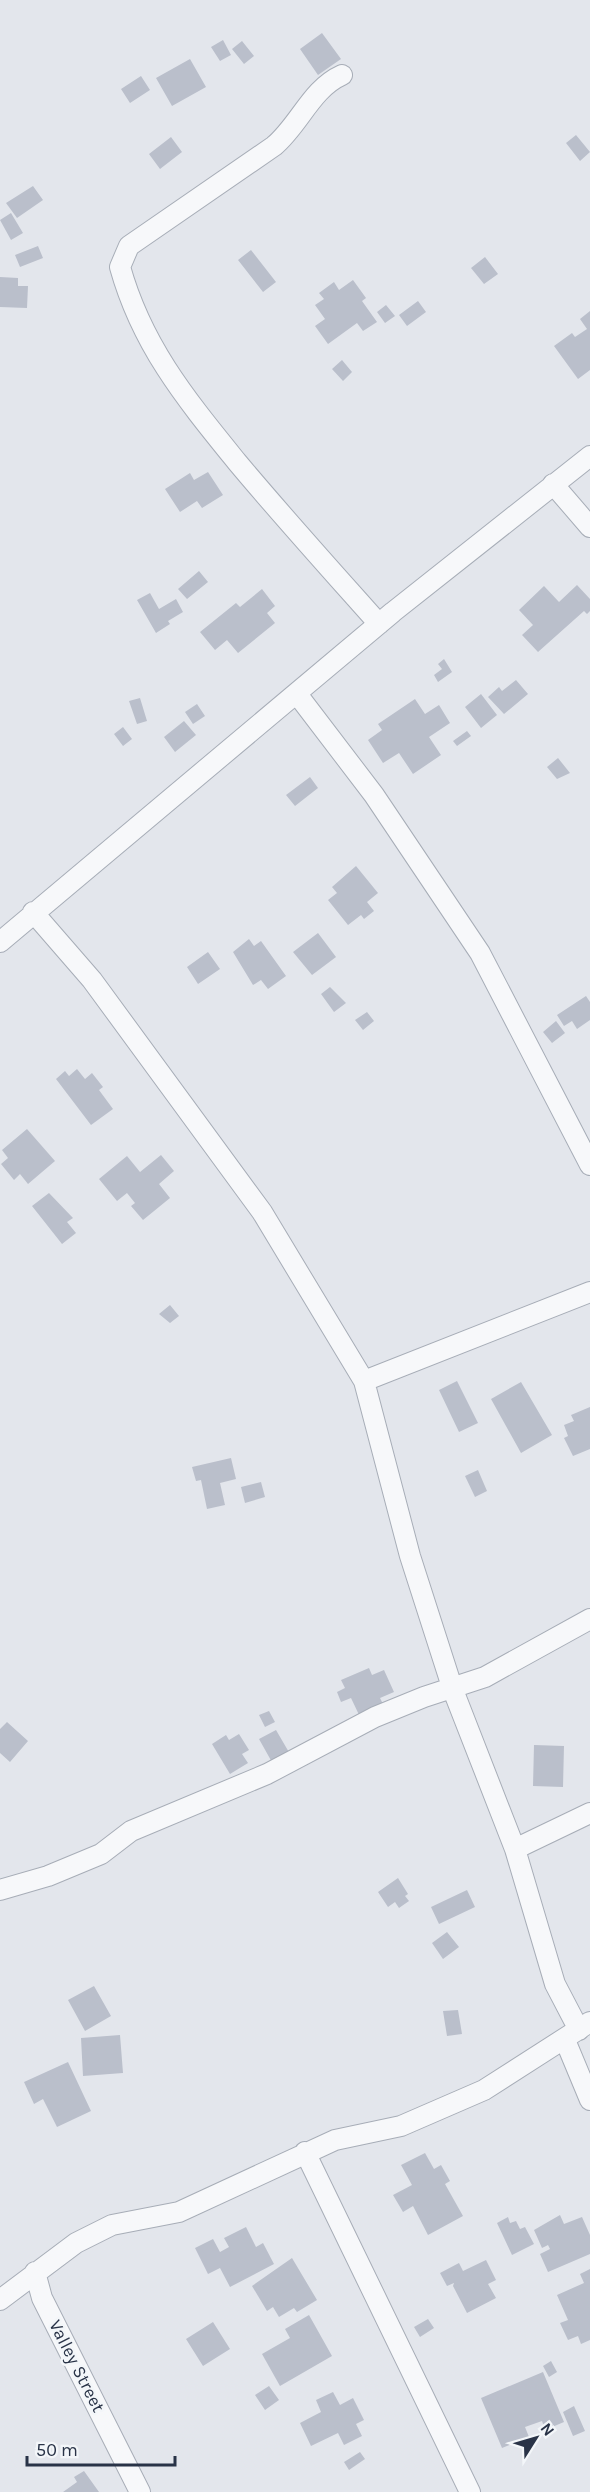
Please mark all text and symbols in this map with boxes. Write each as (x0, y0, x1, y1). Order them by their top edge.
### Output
street label: Valley Street (44, 2316, 110, 2416)
north arrow (506, 2408, 566, 2468)
text: N (537, 2419, 559, 2440)
scale bar (27, 2429, 176, 2467)
text: 50 m (36, 2439, 78, 2461)

